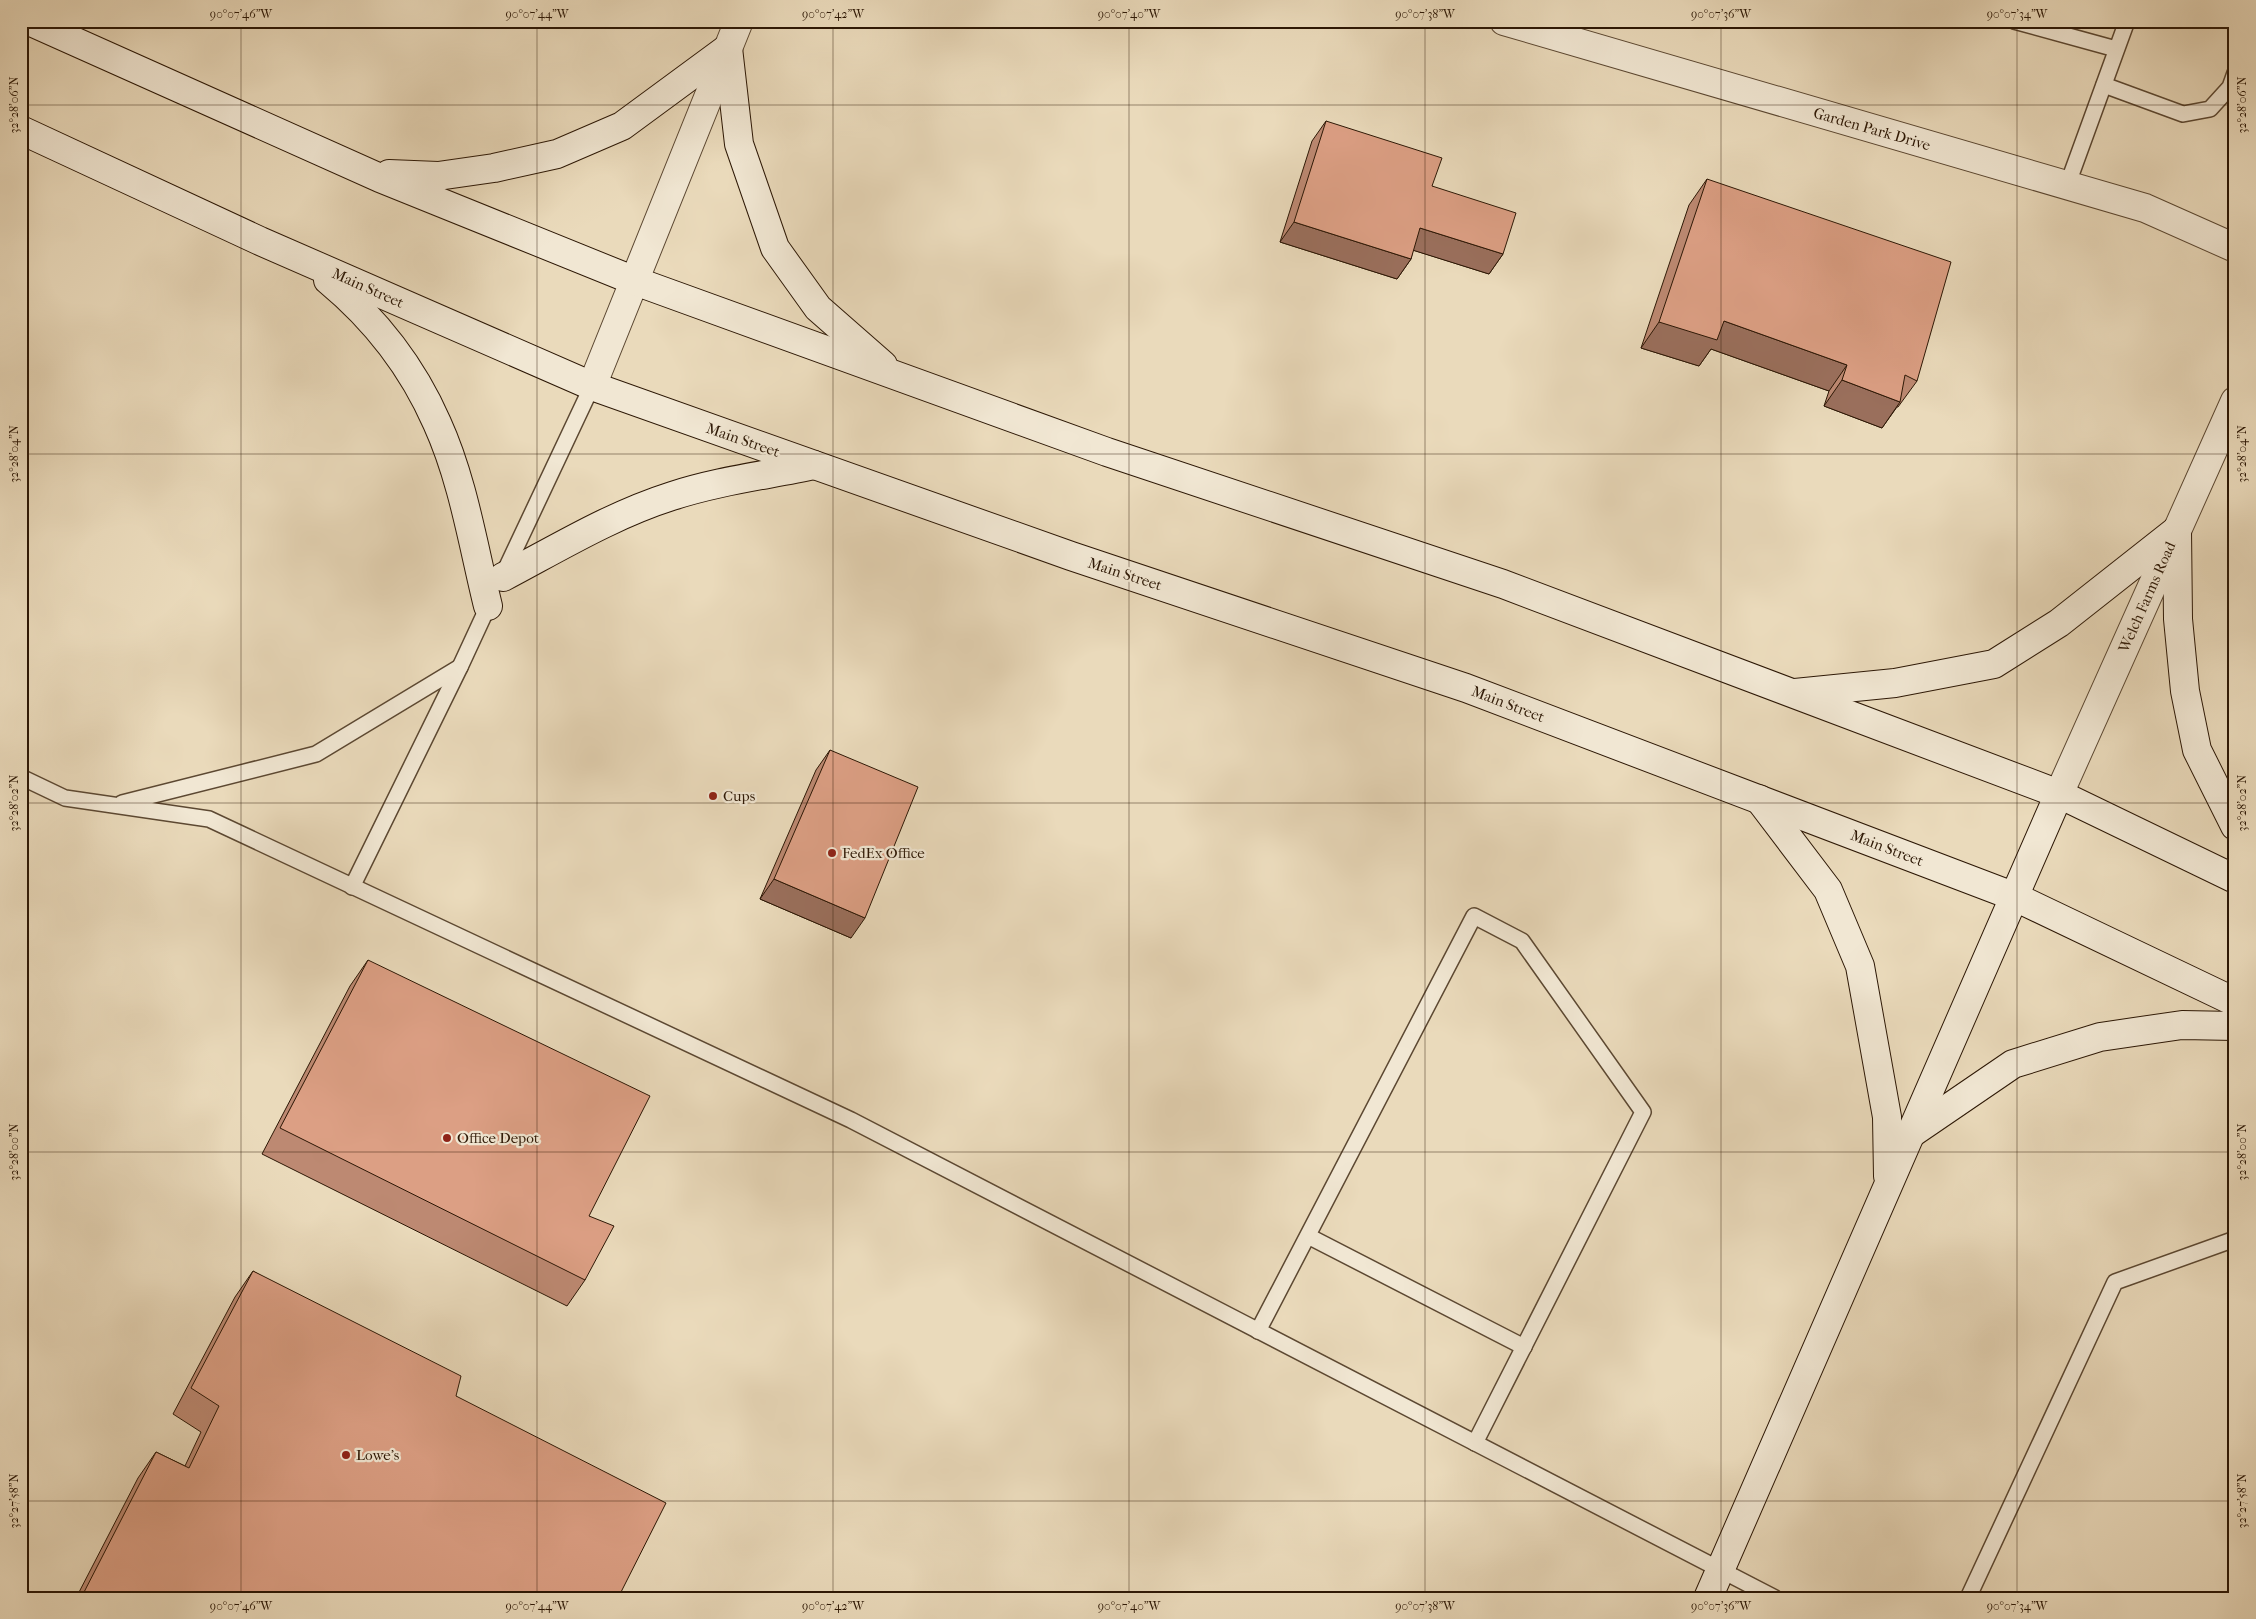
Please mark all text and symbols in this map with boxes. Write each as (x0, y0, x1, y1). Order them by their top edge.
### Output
text: 90°07'46"W (210, 7, 273, 21)
text: 90°07'44"W (506, 7, 570, 21)
text: 90°07'42"W (802, 7, 865, 21)
text: 90°07'40"W (1098, 7, 1161, 21)
text: 90°07'38"W (1395, 7, 1456, 21)
text: 90°07'36"W (1691, 7, 1752, 21)
text: 90°07'34"W (1987, 7, 2049, 21)
text: 32°28'06"N (7, 76, 21, 134)
text: 32°28'06"N (2235, 76, 2249, 134)
street label: Garden Park Drive (1811, 104, 1933, 154)
street label: Main Street (329, 264, 407, 312)
street label: Main Street (704, 419, 783, 461)
text: 32°28'04"N (7, 425, 21, 483)
text: 32°28'04"N (2235, 425, 2249, 483)
street label: Welch Farms Road (2114, 538, 2180, 656)
street label: Main Street (1086, 554, 1165, 595)
street label: Main Street (1469, 682, 1548, 726)
text: 32°28'02"N (7, 775, 21, 831)
text: 32°28'02"N (2235, 775, 2249, 831)
place label: Cups (723, 787, 756, 805)
marker: Cups (707, 790, 719, 802)
street label: Main Street (1848, 826, 1927, 870)
place label: FedEx Office (842, 844, 925, 862)
marker: FedEx Office (826, 847, 838, 859)
text: 32°28'00"N (7, 1123, 21, 1181)
text: 32°28'00"N (2235, 1123, 2249, 1181)
place label: Office Depot (457, 1129, 540, 1147)
marker: Office Depot (441, 1132, 453, 1144)
place label: Lowe's (356, 1446, 400, 1464)
marker: Lowe's (340, 1449, 352, 1461)
text: 32°27'58"N (7, 1474, 21, 1528)
text: 32°27'58"N (2235, 1474, 2249, 1528)
text: 90°07'46"W (210, 1599, 273, 1613)
text: 90°07'44"W (506, 1599, 570, 1613)
text: 90°07'42"W (802, 1599, 865, 1613)
text: 90°07'40"W (1098, 1599, 1161, 1613)
text: 90°07'38"W (1395, 1599, 1456, 1613)
text: 90°07'36"W (1691, 1599, 1752, 1613)
text: 90°07'34"W (1987, 1599, 2049, 1613)

